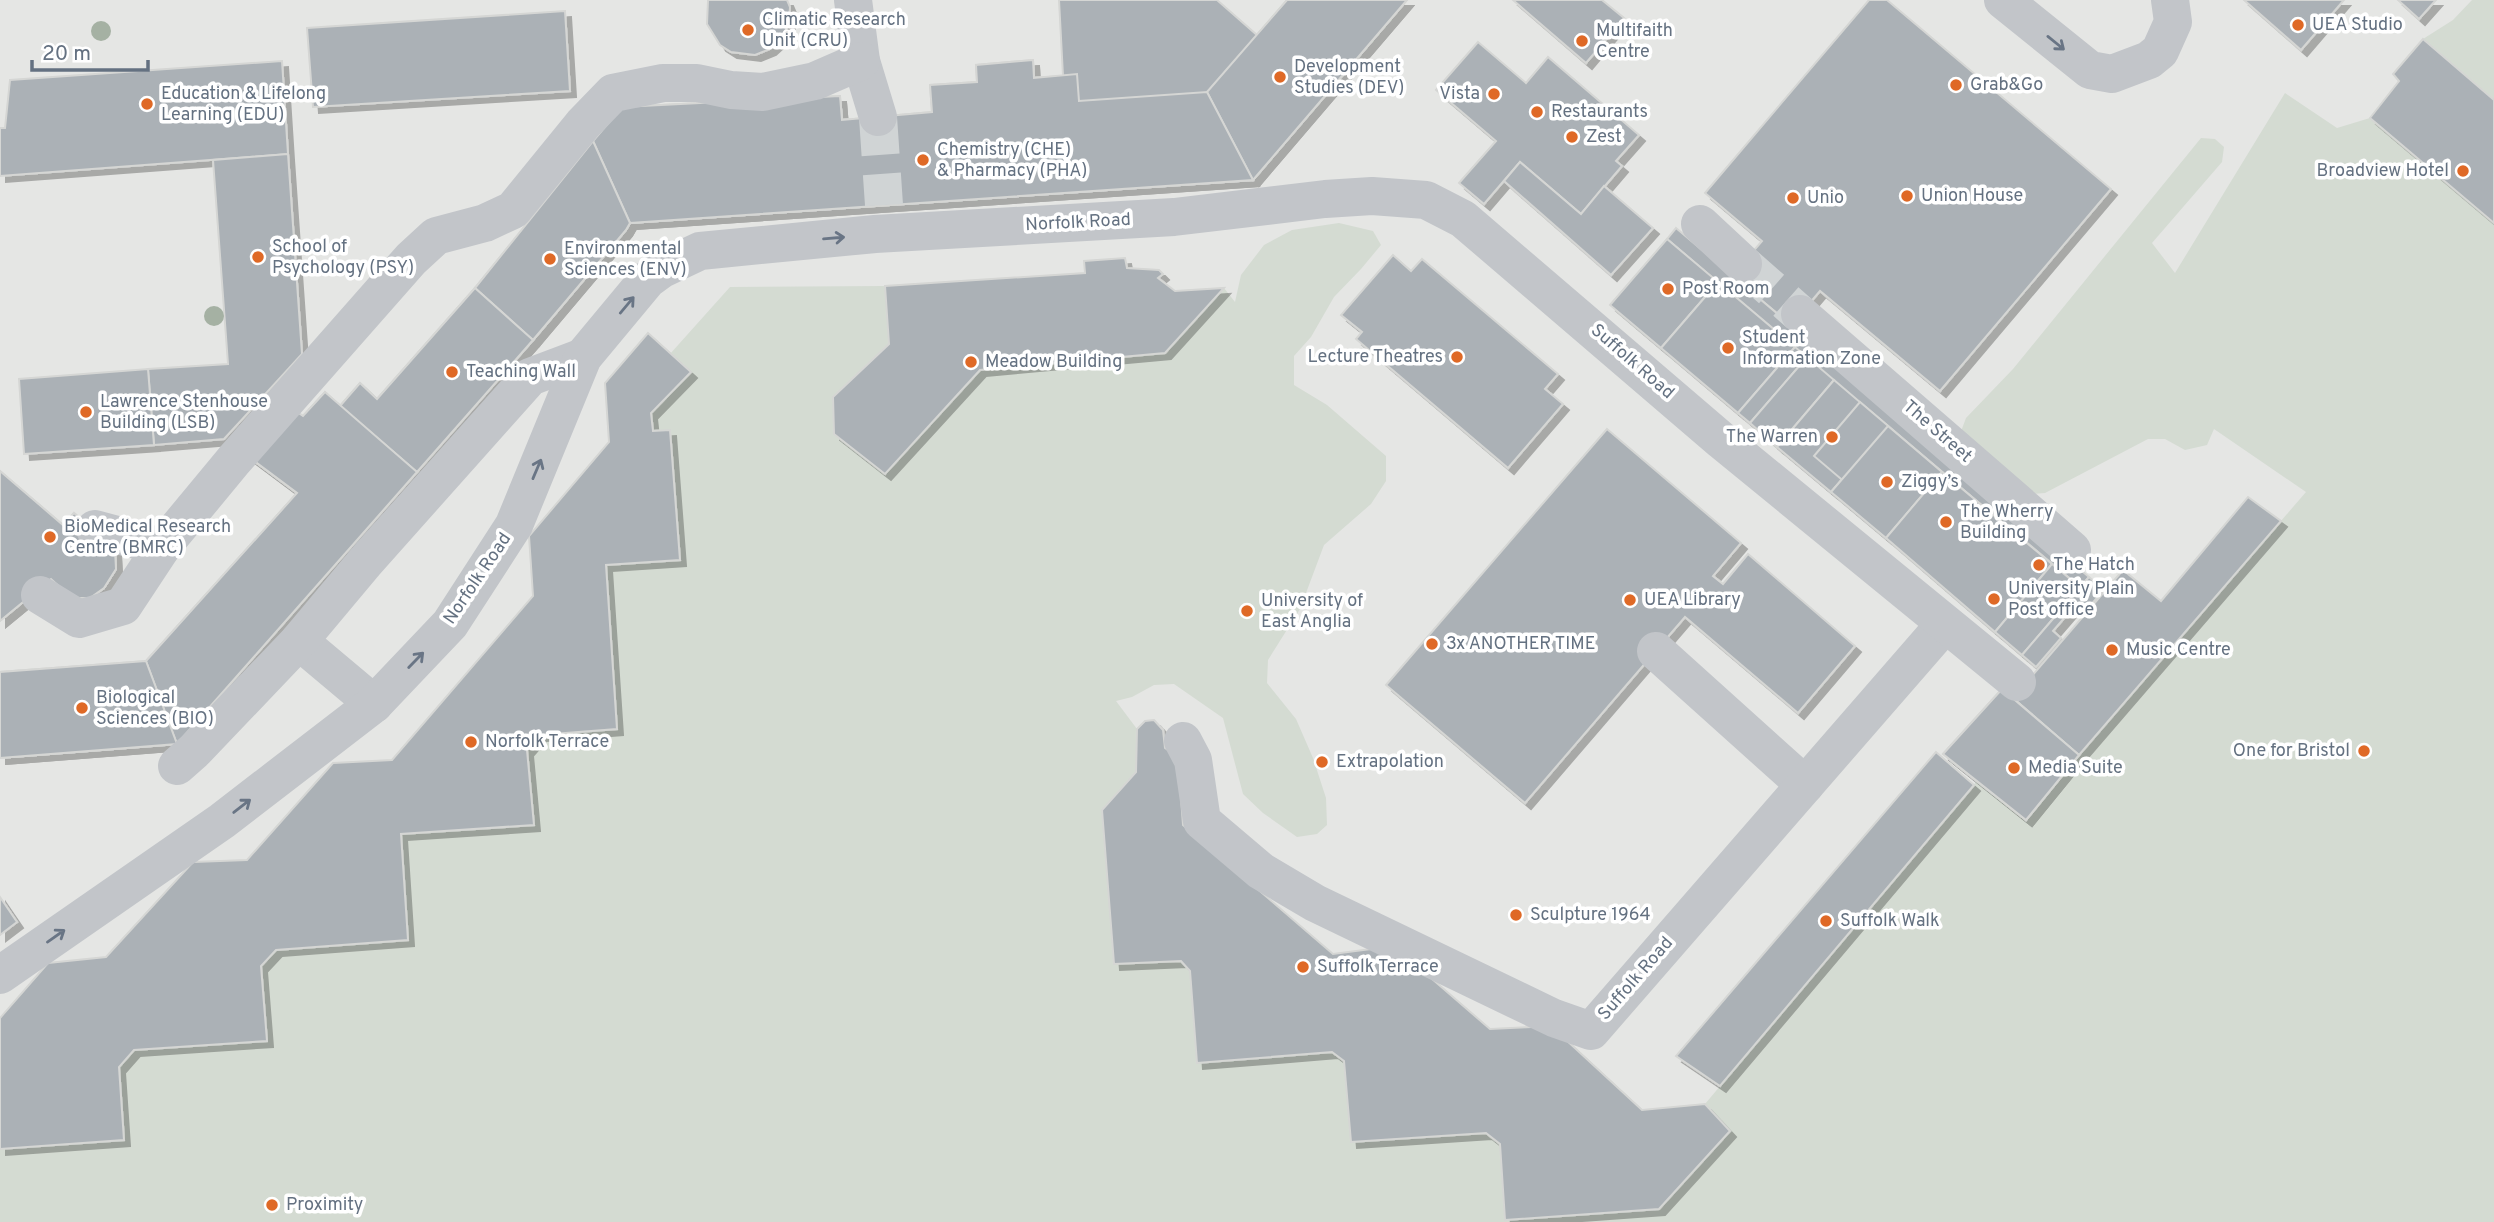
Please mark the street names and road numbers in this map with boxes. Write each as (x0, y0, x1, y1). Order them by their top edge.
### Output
street label: Norfolk Road (1025, 209, 1131, 237)
street label: Suffolk Road (1585, 319, 1679, 405)
street label: The Street (1898, 396, 1976, 468)
street label: Norfolk Road (439, 529, 517, 629)
street label: Suffolk Road (1593, 932, 1679, 1026)

